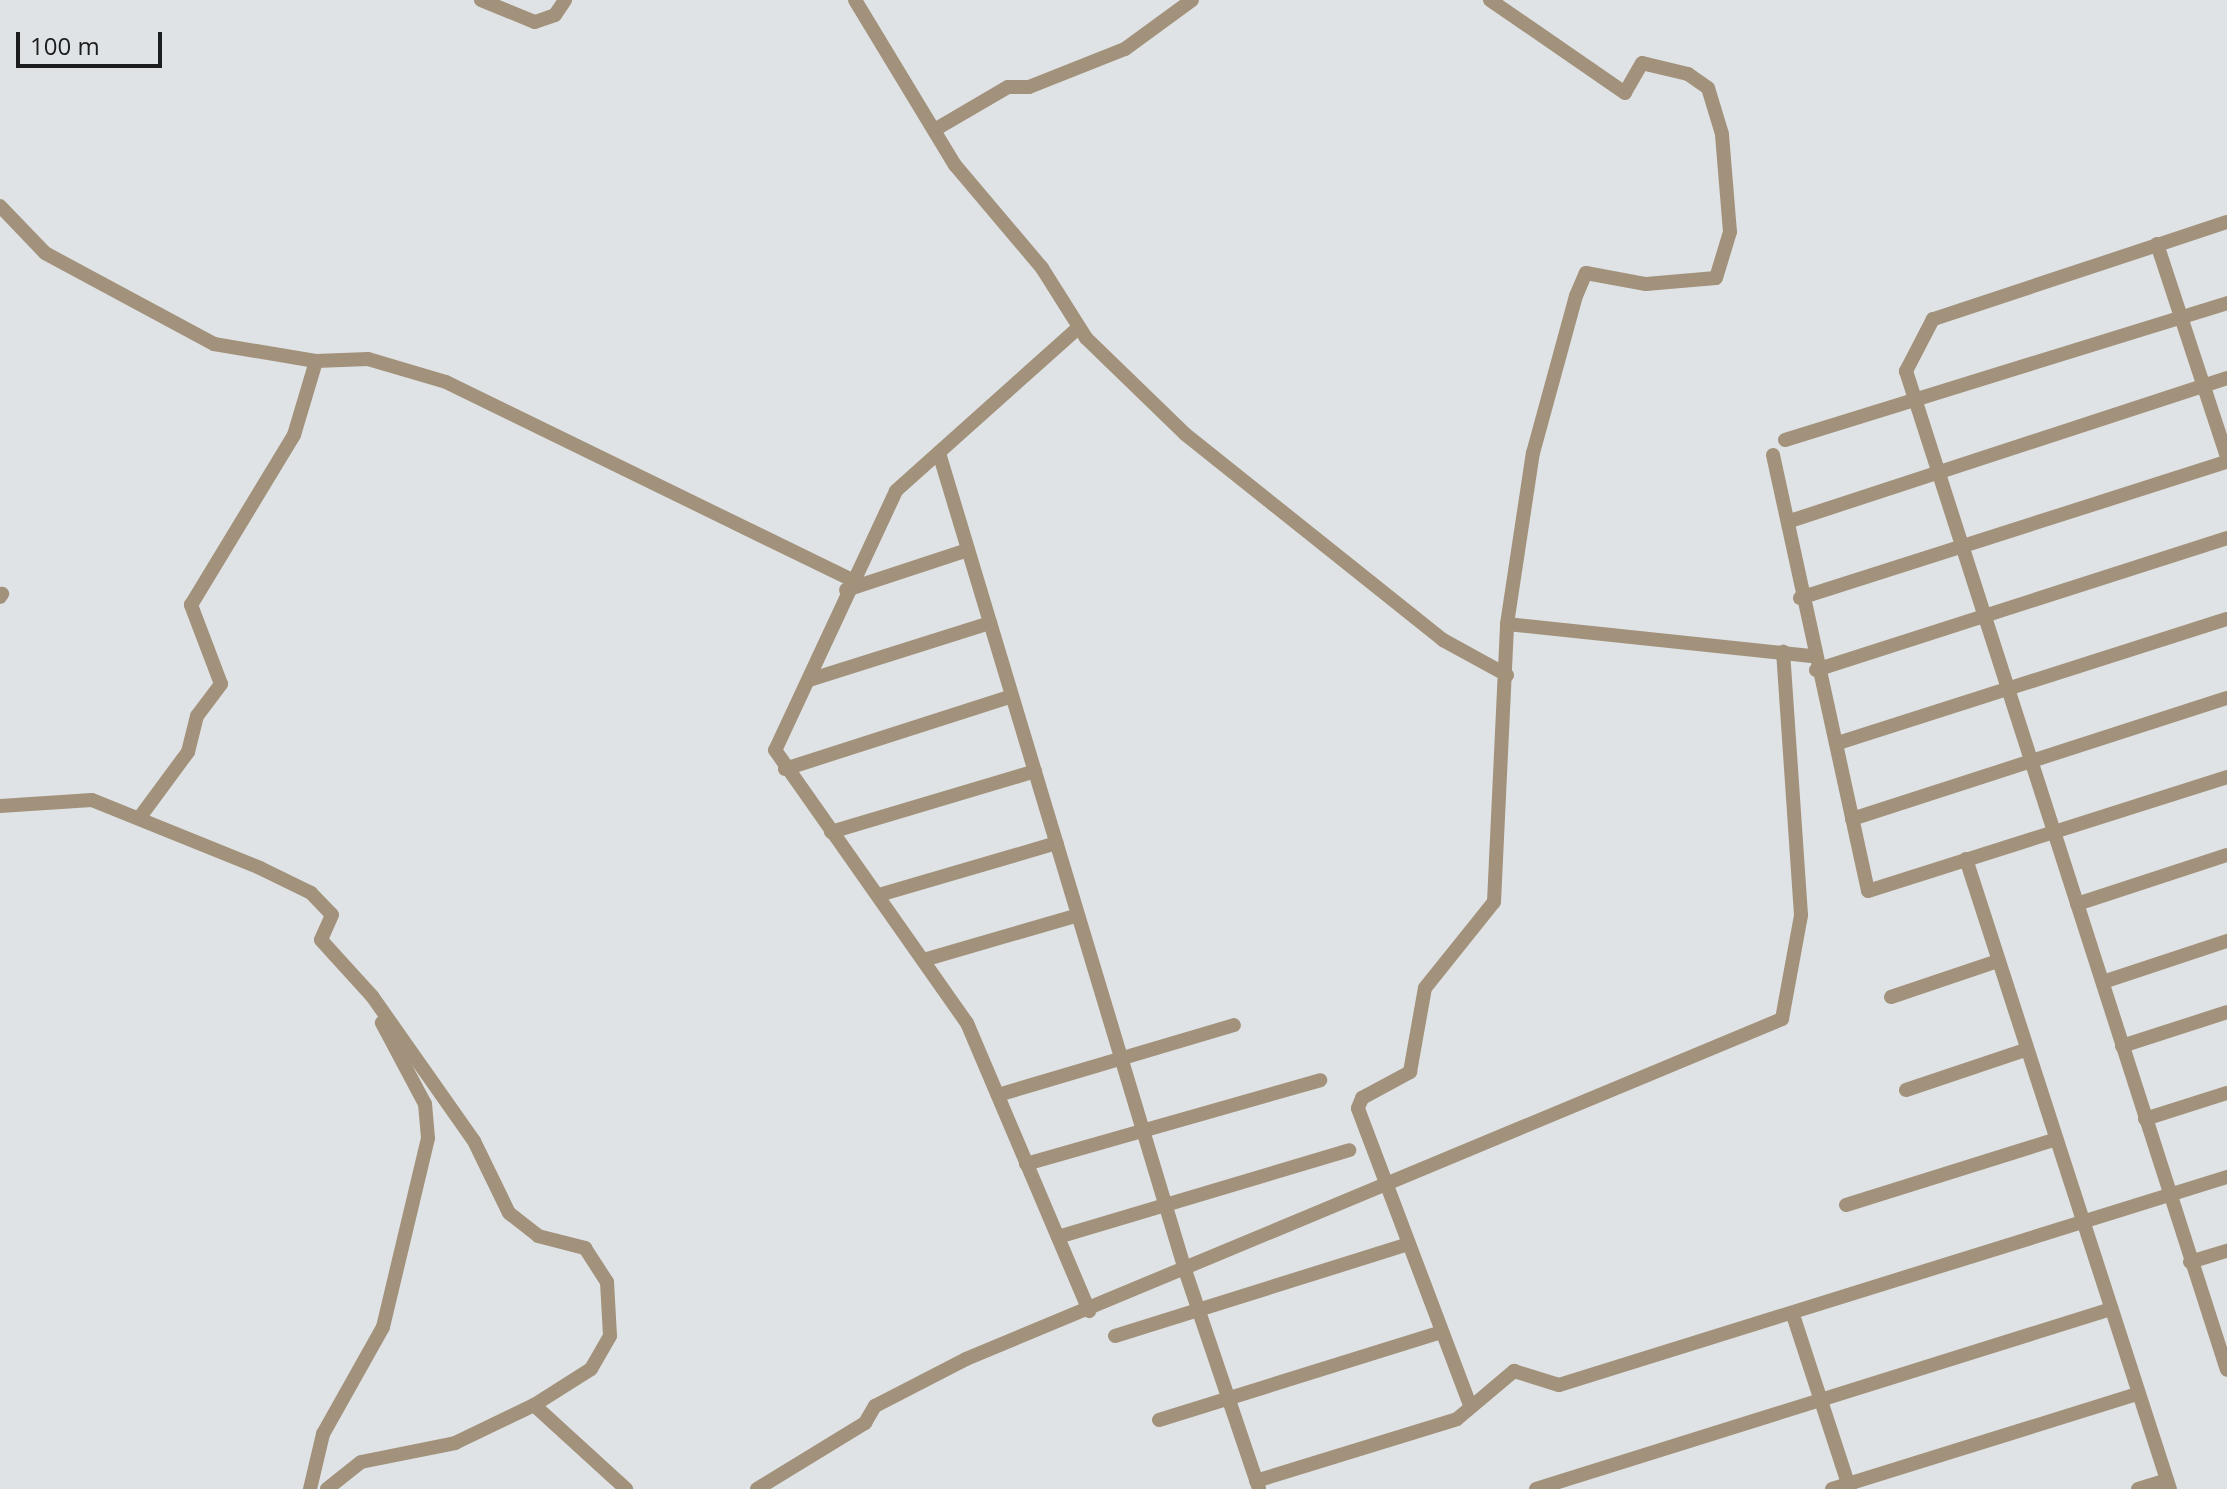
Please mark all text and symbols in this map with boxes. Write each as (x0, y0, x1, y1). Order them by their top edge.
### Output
scale bar (20, 16, 166, 66)
text: 100 m (30, 29, 100, 62)

